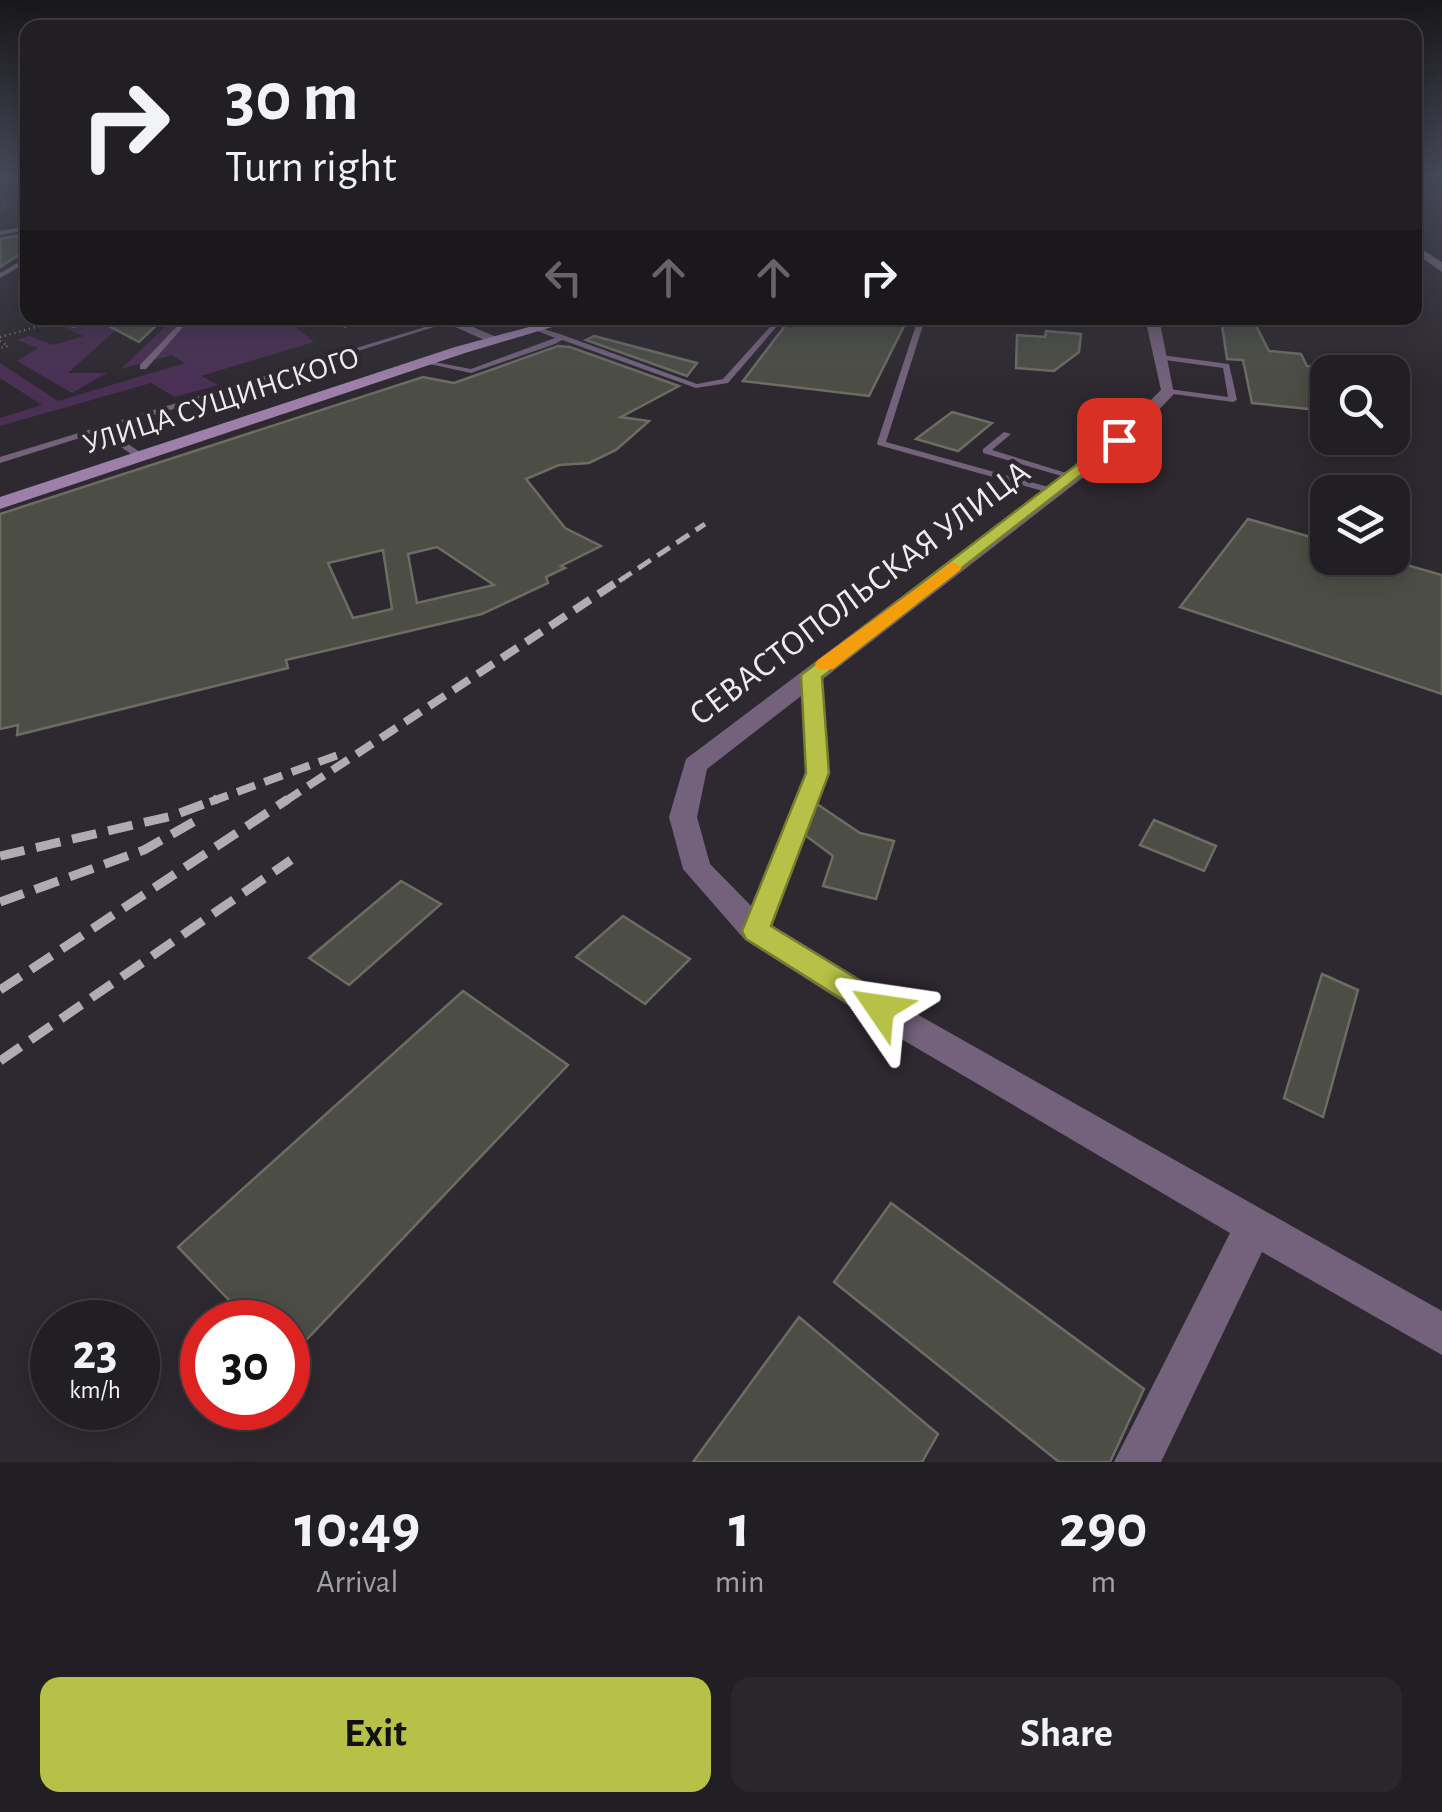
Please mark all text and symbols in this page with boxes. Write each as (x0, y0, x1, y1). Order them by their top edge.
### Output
icon: right (60, 60, 190, 190)
text: 30 m (225, 63, 359, 133)
text: Turn right (225, 145, 397, 190)
icon: left (536, 250, 591, 305)
icon: ahead (641, 250, 696, 305)
icon: ahead (746, 250, 801, 305)
icon: right (851, 250, 906, 305)
street label: УЛИЦА СУЩИНСКОГО (80, 342, 363, 460)
map controls (1310, 355, 1410, 575)
button: search (1310, 355, 1410, 455)
pin (1077, 398, 1162, 483)
icon: arrive (1092, 413, 1147, 468)
street label: СЕВАСТОПОЛЬСКАЯ УЛИЦА (683, 454, 1037, 732)
button: layers (1310, 475, 1410, 575)
position arrow (828, 956, 932, 1060)
speed limit sign: 30 (180, 1300, 310, 1430)
text: 23 (72, 1328, 118, 1378)
text: km/h (69, 1378, 121, 1403)
text: 10:49 (294, 1498, 420, 1558)
text: 1 (729, 1498, 750, 1558)
text: 290 (1059, 1498, 1148, 1558)
text: Arrival (316, 1566, 398, 1598)
text: min (715, 1566, 765, 1598)
text: m (1090, 1566, 1116, 1598)
button: Exit (40, 1677, 711, 1792)
button: Share (731, 1677, 1402, 1792)

